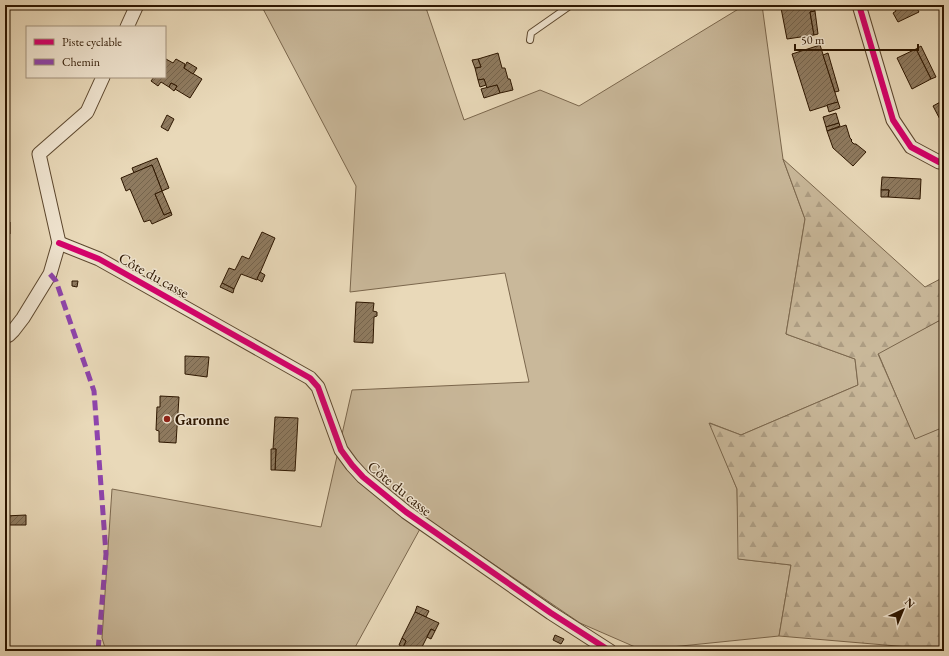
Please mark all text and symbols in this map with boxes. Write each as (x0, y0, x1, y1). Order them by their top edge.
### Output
legend (26, 26, 166, 78)
scale bar (795, 26, 918, 52)
text: 50 m (801, 32, 825, 48)
text: Piste cyclable (62, 34, 122, 50)
text: Chemin (62, 54, 101, 70)
street label: Côte du casse (115, 248, 193, 302)
place label: Garonne (175, 410, 229, 429)
marker: Garonne (162, 414, 172, 424)
street label: Côte du casse (364, 456, 436, 520)
north arrow (883, 590, 923, 630)
text: N (902, 595, 918, 611)

